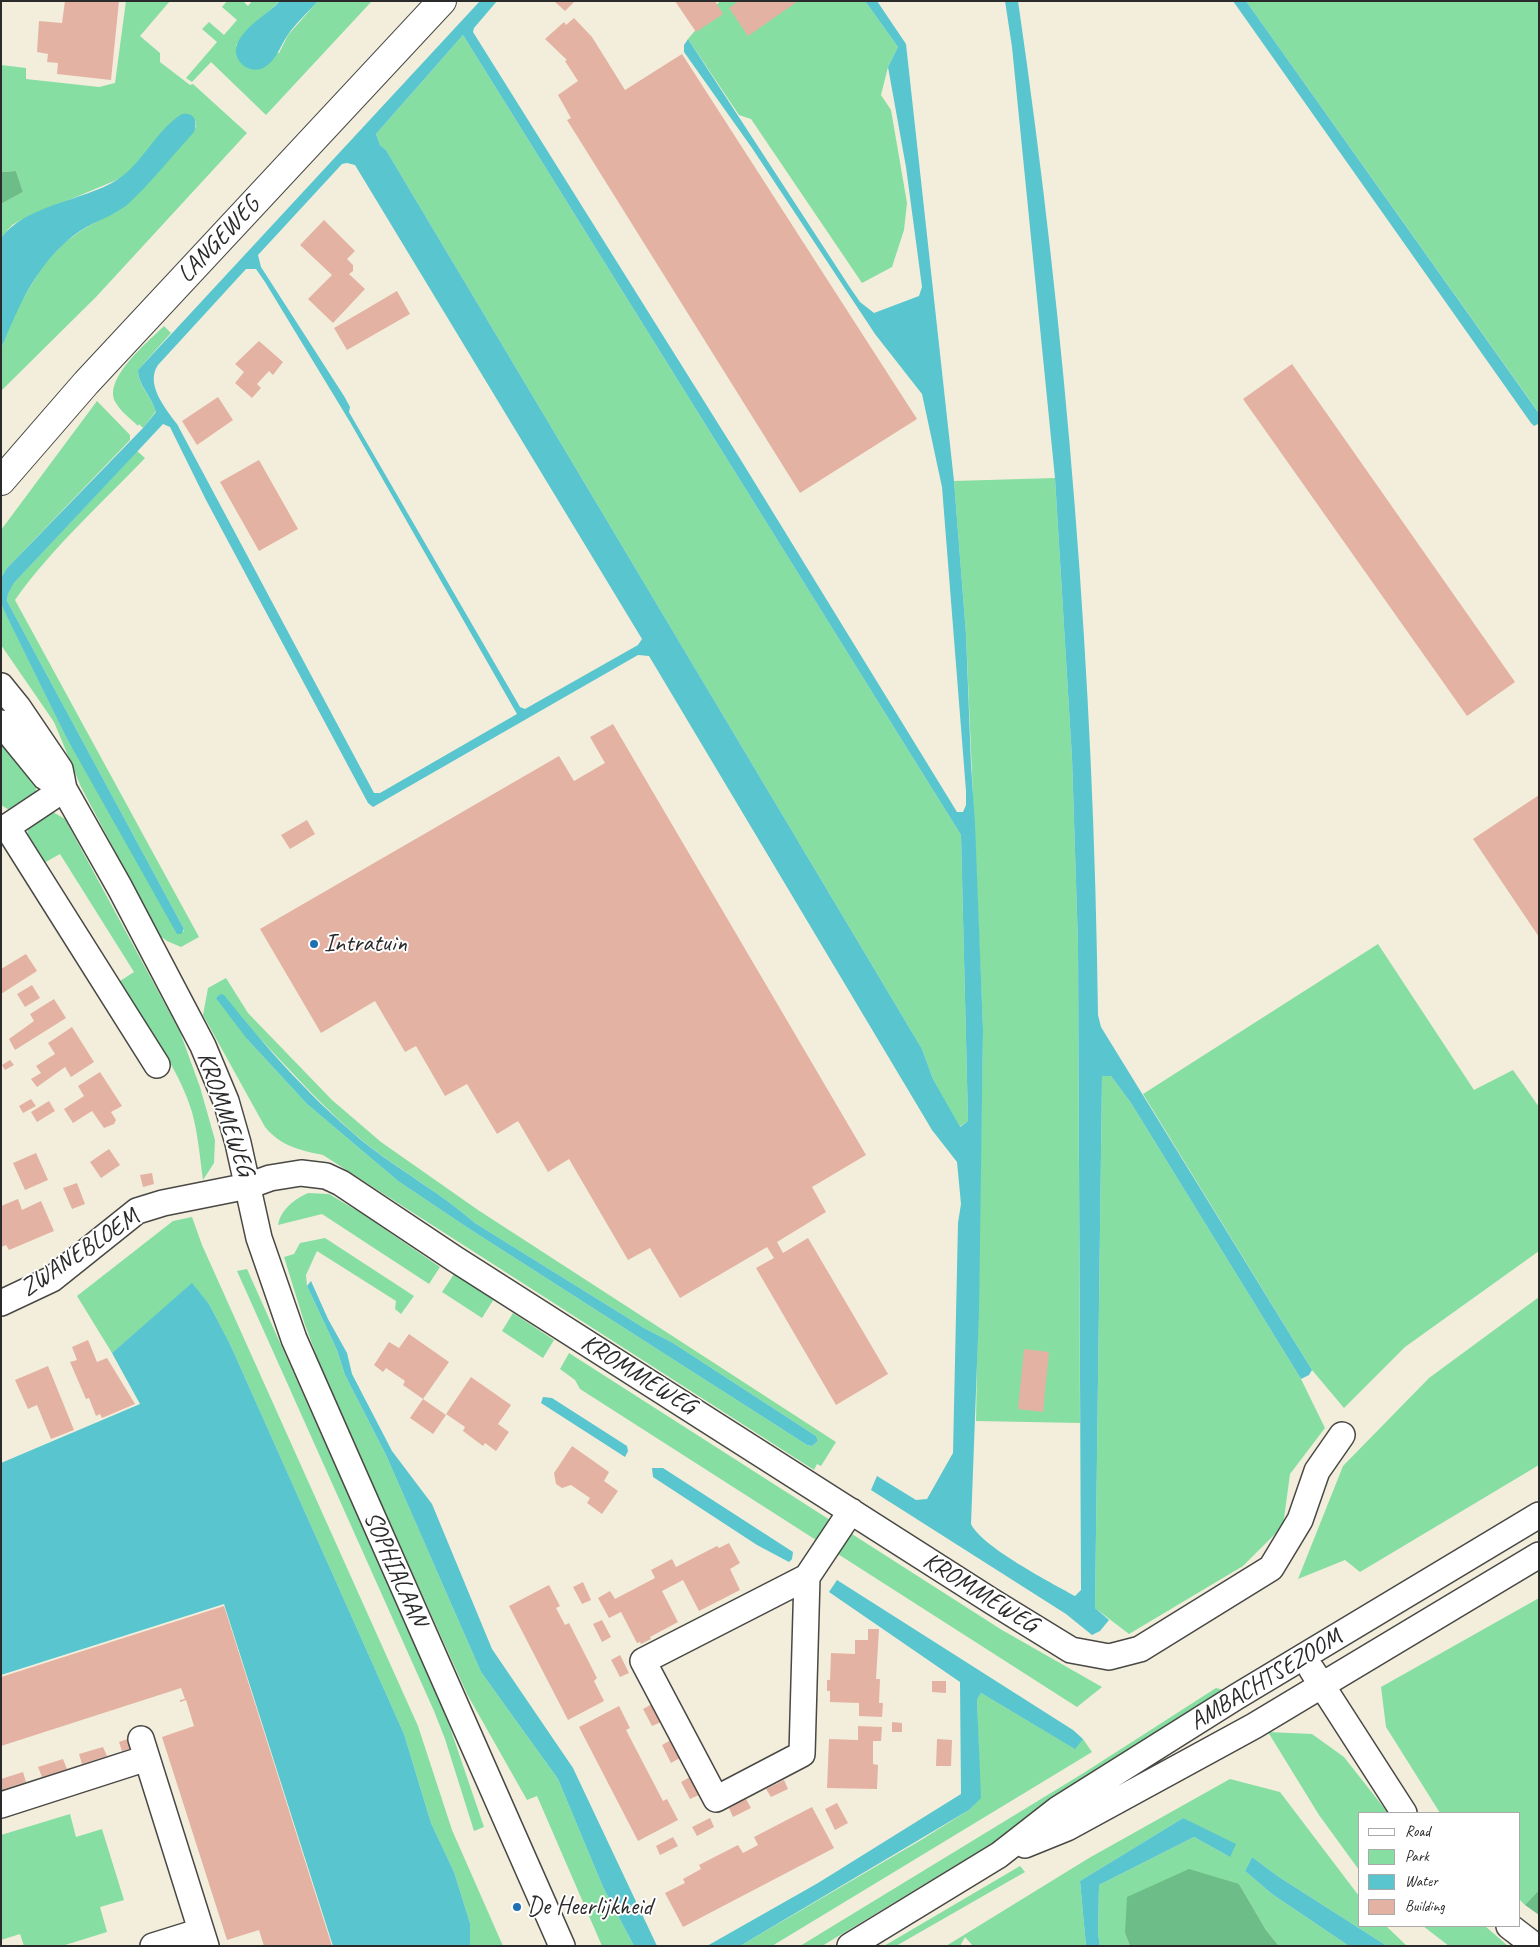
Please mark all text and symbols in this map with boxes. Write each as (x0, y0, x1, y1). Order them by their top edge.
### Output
street label: LANGEWEG (172, 191, 266, 289)
place label: Intratuin (324, 929, 407, 959)
marker: Intratuin (308, 938, 320, 950)
street label: KROMMEWEG (190, 1048, 260, 1180)
street label: ZWANEBLOEM (15, 1202, 145, 1304)
street label: KROMMEWEG (575, 1328, 701, 1422)
street label: SOPHIALAAN (356, 1507, 434, 1631)
street label: KROMMEWEG (917, 1546, 1043, 1640)
street label: AMBACHTSEZOOM (1184, 1623, 1348, 1737)
legend (1358, 1812, 1520, 1927)
text: Road (1405, 1822, 1430, 1841)
text: Park (1405, 1847, 1429, 1866)
text: Water (1405, 1872, 1438, 1891)
place label: De Heerlijkheid (527, 1892, 652, 1922)
text: Building (1405, 1897, 1444, 1916)
marker: De Heerlijkheid (511, 1901, 523, 1913)

